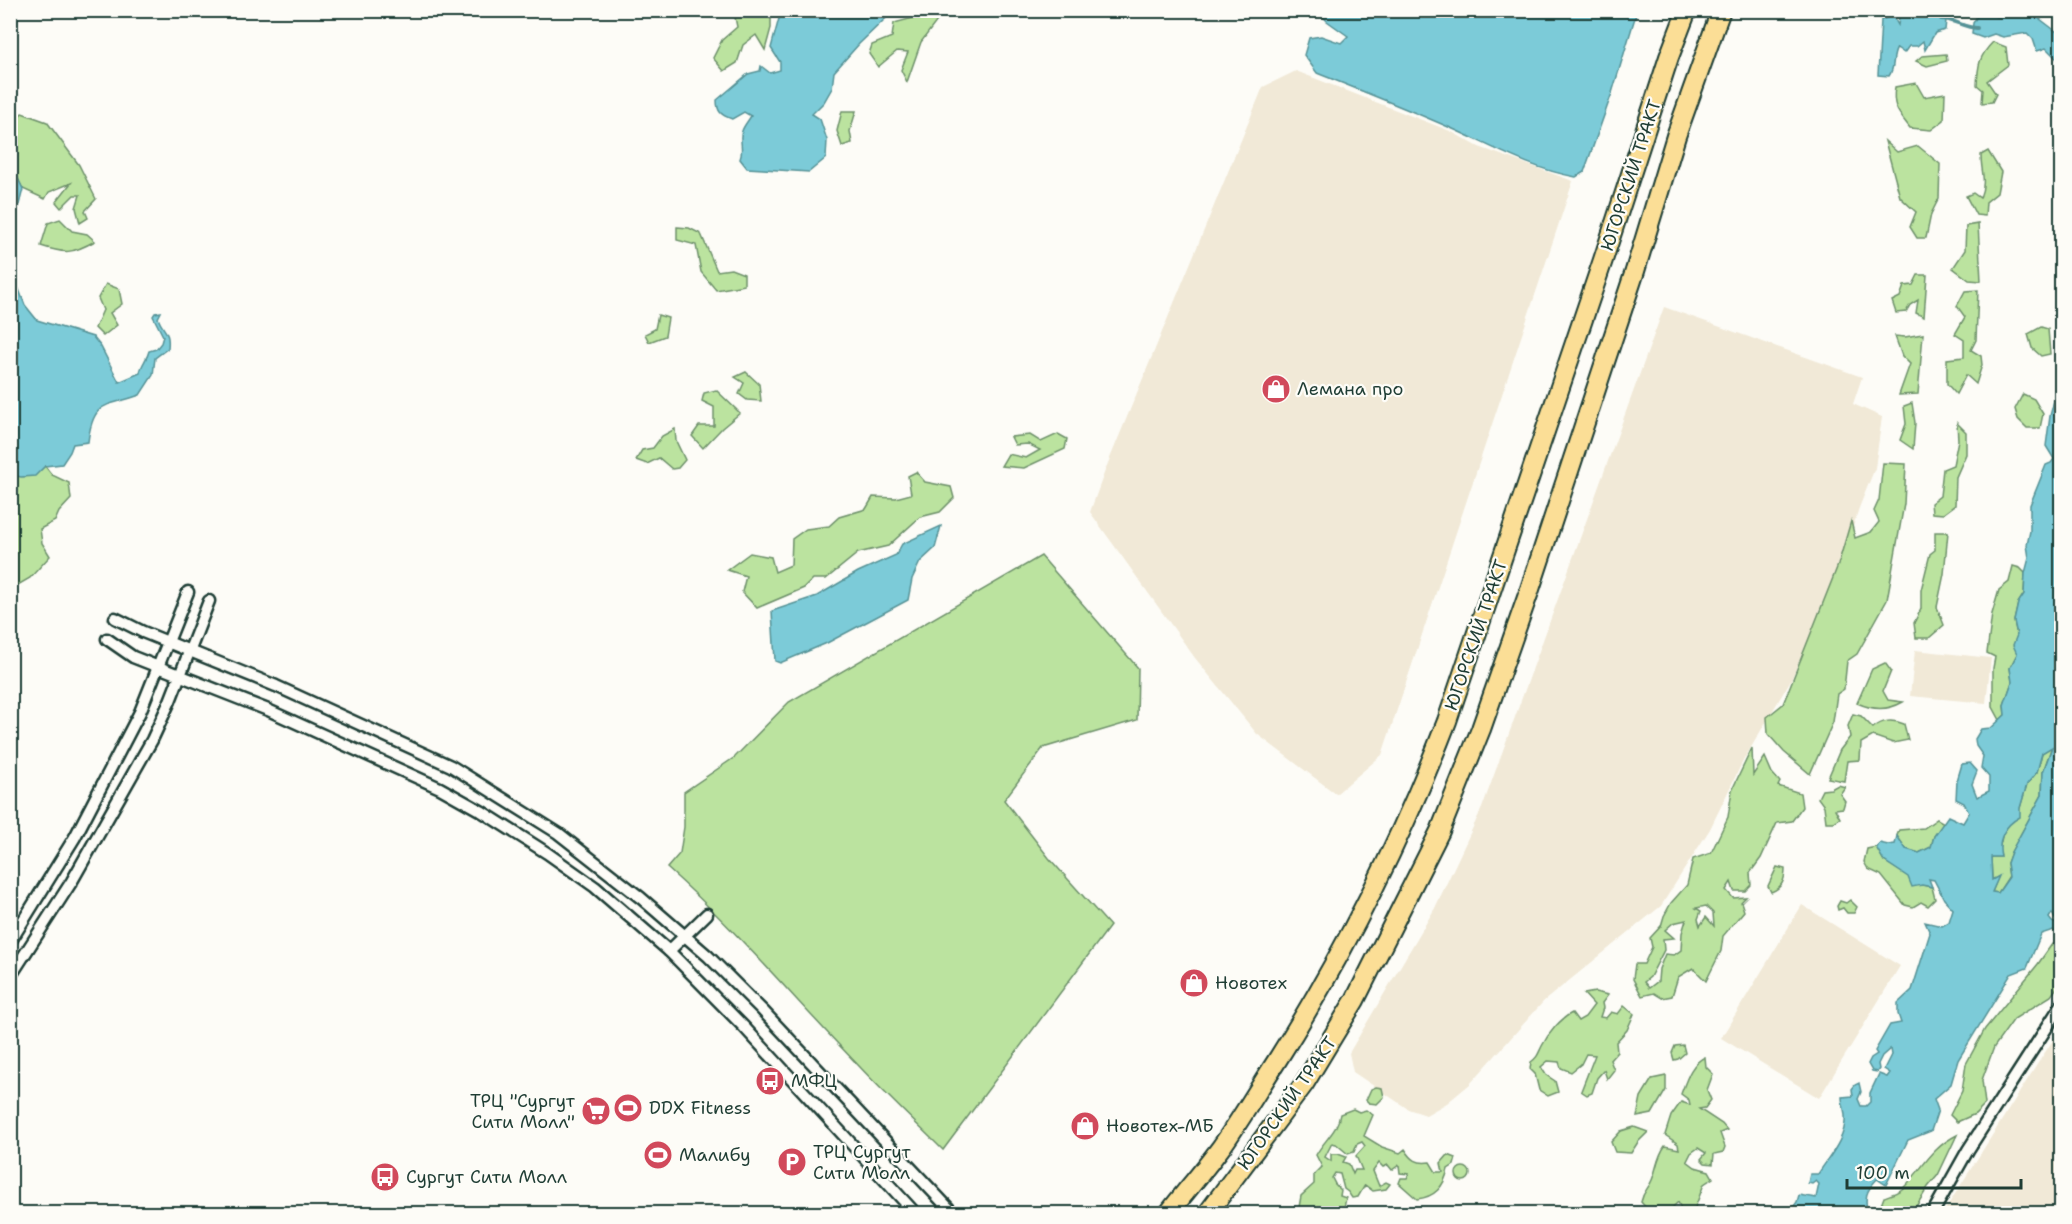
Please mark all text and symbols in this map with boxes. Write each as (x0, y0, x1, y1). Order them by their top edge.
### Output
street label: ЮГОРСКИЙ ТРАКТ (1595, 96, 1667, 254)
shop icon: Лемана про (1260, 373, 1292, 405)
place label: Лемана про (1297, 377, 1403, 401)
street label: ЮГОРСКИЙ ТРАКТ (1439, 557, 1513, 713)
shop icon: Новотех (1178, 967, 1210, 999)
place label: Новотех (1215, 971, 1287, 995)
street label: ЮГОРСКИЙ ТРАКТ (1232, 1031, 1342, 1175)
bus stop icon: МФЦ (754, 1065, 786, 1097)
place label: МФЦ (791, 1069, 837, 1093)
place label: ТРЦ "Сургут Сити Молл" (470, 1089, 576, 1134)
sports icon: DDX Fitness (612, 1092, 644, 1124)
supermarket icon: ТРЦ "Сургут Сити Молл" (580, 1095, 612, 1127)
place label: DDX Fitness (649, 1096, 751, 1120)
shop icon: Новотех-МБ (1069, 1110, 1101, 1142)
place label: Новотех-МБ (1106, 1114, 1214, 1138)
sports icon: Малибу (642, 1139, 674, 1171)
place label: ТРЦ Сургут Сити Молл (813, 1140, 911, 1185)
place label: Малибу (679, 1143, 751, 1167)
parking icon: ТРЦ Сургут Сити Молл (776, 1146, 808, 1178)
scale bar (1847, 1152, 2021, 1190)
bus stop icon: Сургут Сити Молл (369, 1161, 401, 1193)
text: 100 m (1856, 1161, 1910, 1185)
place label: Сургут Сити Молл (406, 1165, 567, 1189)

